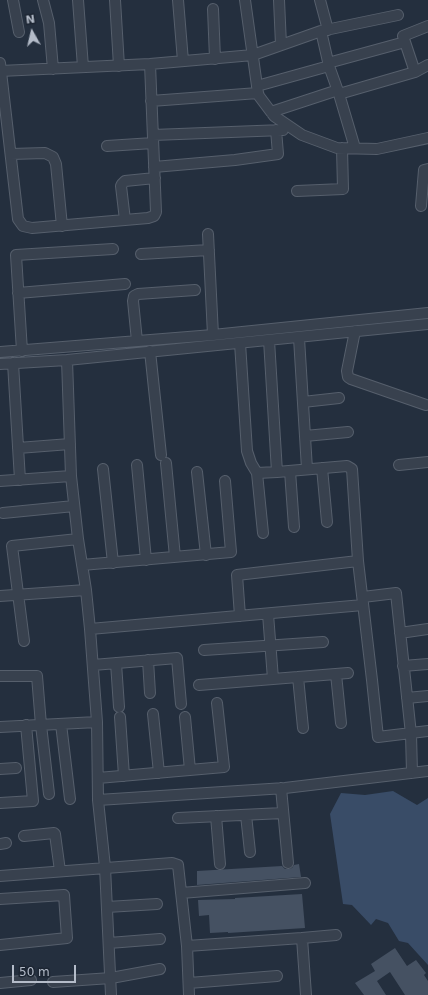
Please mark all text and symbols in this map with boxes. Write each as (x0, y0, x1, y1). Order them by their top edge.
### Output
north arrow (12, 12, 52, 52)
text: N (25, 13, 36, 27)
scale bar (14, 957, 78, 983)
text: 50 m (19, 965, 50, 979)

